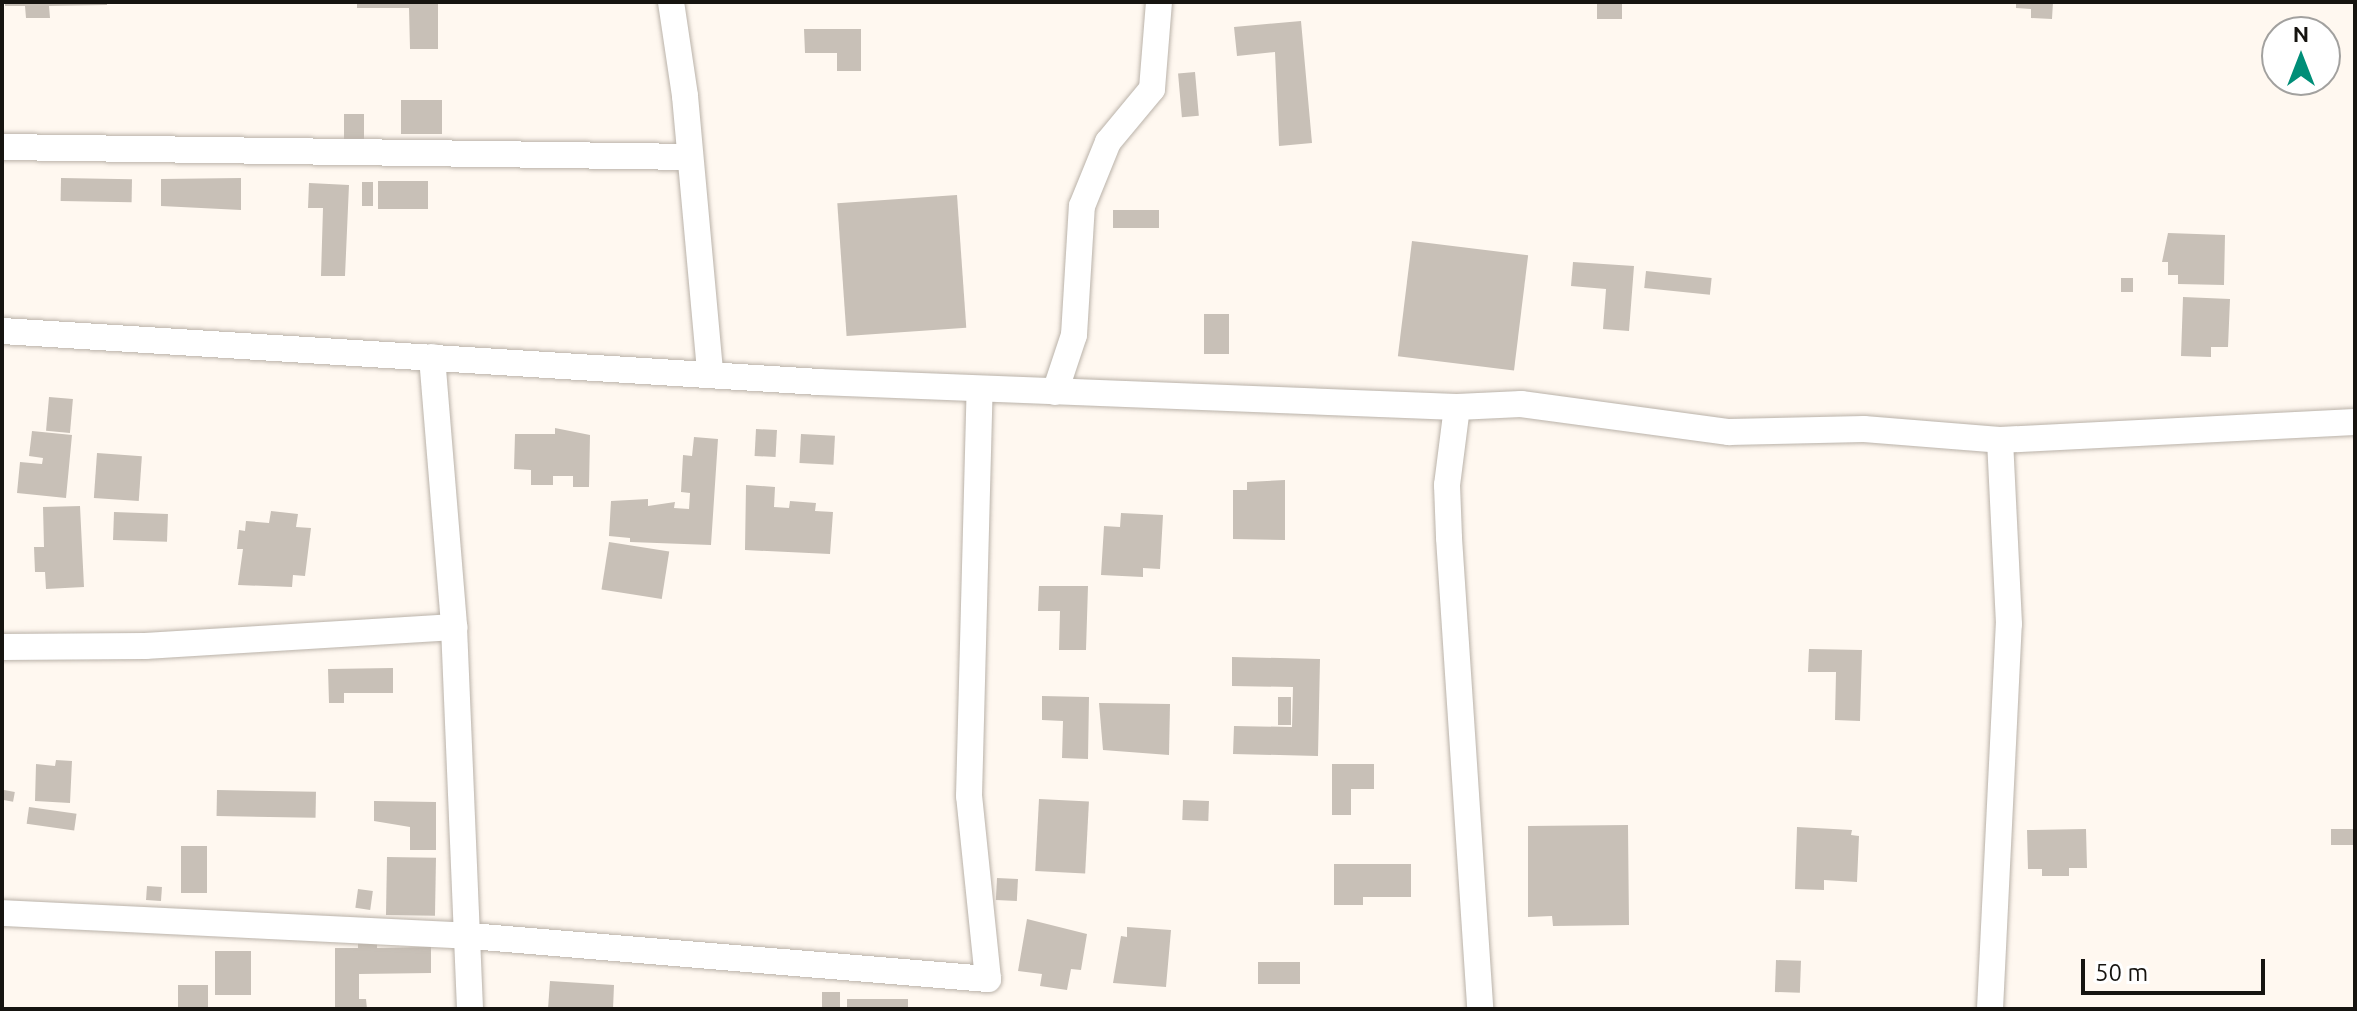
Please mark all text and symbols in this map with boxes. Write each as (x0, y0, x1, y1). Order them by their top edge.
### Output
north arrow (2261, 16, 2341, 96)
text: N (2293, 21, 2309, 46)
scale bar (2085, 943, 2269, 993)
text: 50 m (2095, 959, 2148, 986)

